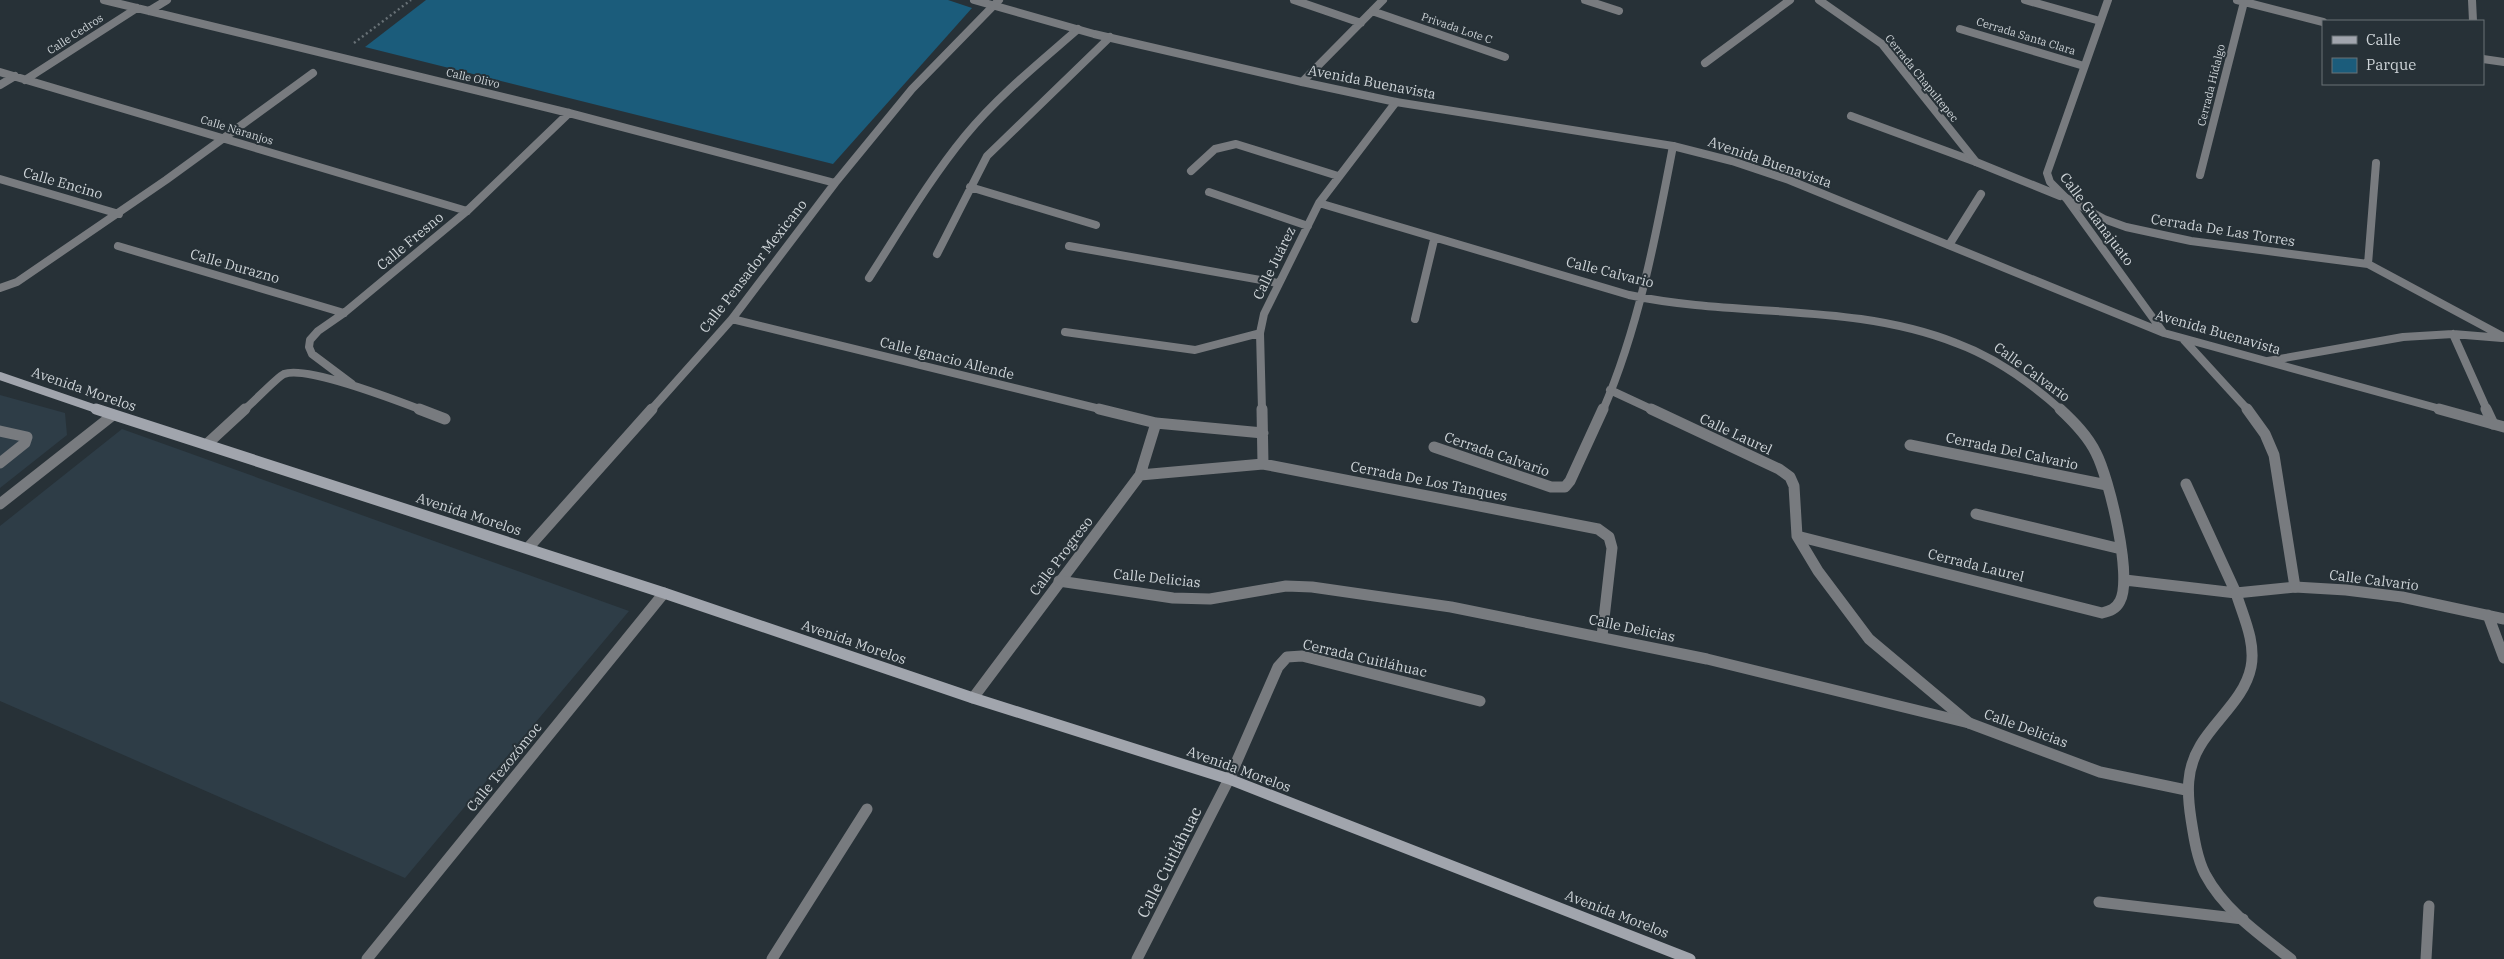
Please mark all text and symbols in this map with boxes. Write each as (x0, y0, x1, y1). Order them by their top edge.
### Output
street label: Privada Lote C (1420, 9, 1494, 47)
street label: Calle Cedros (44, 11, 106, 57)
street label: Cerrada Santa Clara (1975, 14, 2077, 58)
legend (2322, 20, 2484, 85)
text: Calle (2366, 30, 2401, 49)
street label: Cerrada Chapultepec (1882, 31, 1962, 125)
street label: Cerrada Hidalgo (2194, 42, 2228, 128)
text: Parque (2366, 55, 2416, 74)
street label: Avenida Buenavista (1307, 61, 1438, 103)
street label: Calle Olivo (445, 65, 501, 91)
street label: Calle Naranjos (199, 112, 275, 148)
street label: Avenida Buenavista (1706, 132, 1835, 192)
street label: Calle Encino (21, 163, 105, 203)
street label: Calle Guanajuato (2056, 169, 2138, 269)
street label: Calle Pensador Mexicano (695, 196, 811, 336)
street label: Calle Fresno (373, 208, 447, 274)
street label: Cerrada De Las Torres (2150, 210, 2297, 250)
street label: Calle Juárez (1249, 223, 1299, 303)
street label: Calle Durazno (188, 245, 282, 287)
street label: Calle Calvario (1564, 252, 1656, 292)
street label: Avenida Buenavista (2153, 305, 2283, 359)
street label: Calle Ignacio Allende (878, 333, 1016, 383)
street label: Calle Calvario (1990, 338, 2074, 406)
street label: Avenida Morelos (29, 363, 139, 415)
street label: Calle Laurel (1697, 409, 1775, 459)
street label: Cerrada Calvario (1442, 428, 1552, 480)
street label: Cerrada Del Calvario (1944, 428, 2080, 474)
street label: Cerrada De Los Tanques (1349, 457, 1509, 505)
street label: Avenida Morelos (414, 489, 524, 540)
street label: Calle Progreso (1025, 513, 1097, 599)
street label: Cerrada Laurel (1926, 544, 2026, 586)
street label: Calle Delicias (1112, 564, 1202, 592)
street label: Calle Calvario (2328, 566, 2420, 594)
street label: Calle Delicias (1587, 610, 1677, 646)
street label: Avenida Morelos (799, 616, 909, 668)
street label: Cerrada Cuitláhuac (1301, 635, 1429, 681)
street label: Calle Delicias (1982, 705, 2071, 752)
street label: Calle Tezozómoc (462, 719, 546, 815)
street label: Avenida Morelos (1184, 742, 1294, 796)
street label: Calle Cuitláhuac (1132, 803, 1206, 921)
street label: Avenida Morelos (1563, 886, 1672, 942)

